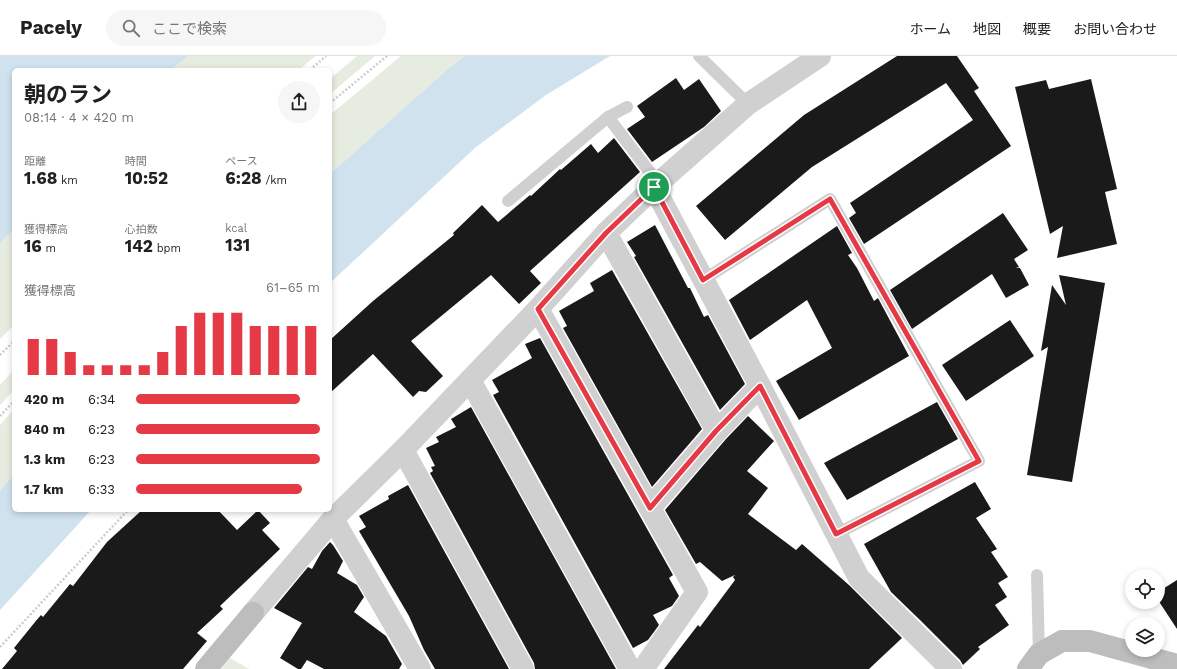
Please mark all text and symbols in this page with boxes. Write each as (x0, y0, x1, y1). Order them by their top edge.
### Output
search box (106, 10, 386, 46)
text: Pacely (20, 16, 82, 39)
icon: search (120, 17, 142, 39)
text: ここで検索 (152, 20, 227, 38)
text: ホーム (909, 21, 951, 37)
text: 地図 (973, 21, 1001, 37)
text: 概要 (1023, 21, 1051, 37)
text: お問い合わせ (1073, 21, 1157, 37)
button: share (278, 81, 320, 123)
text: 朝のラン (24, 82, 112, 107)
text: 08:14 · 4 × 420 m (24, 110, 134, 125)
text: 距離 (24, 155, 46, 168)
text: 時間 (125, 155, 147, 168)
text: ペース (225, 155, 258, 168)
text: 1.68 (24, 168, 57, 188)
text: 10:52 (125, 168, 168, 188)
text: 6:28 (225, 168, 262, 188)
pin (637, 170, 671, 204)
text: km (57, 174, 78, 187)
text: /km (262, 174, 287, 187)
icon: arrive (643, 176, 665, 198)
text: kcal (225, 222, 247, 235)
text: 獲得標高 (24, 223, 68, 236)
text: 心拍数 (125, 223, 158, 236)
text: 131 (225, 235, 250, 255)
text: 16 (24, 236, 42, 256)
text: 142 (125, 236, 153, 256)
text: m (42, 242, 56, 255)
text: bpm (153, 242, 181, 255)
text: 61–65 m (266, 280, 320, 295)
text: 獲得標高 (24, 283, 76, 298)
text: 420 m (24, 392, 64, 407)
text: 6:34 (88, 392, 115, 407)
text: 840 m (24, 422, 65, 437)
text: 6:23 (88, 422, 115, 437)
text: 1.3 km (24, 452, 65, 467)
text: 6:23 (88, 452, 115, 467)
text: 1.7 km (24, 482, 64, 497)
text: 6:33 (88, 482, 115, 497)
map controls (1125, 569, 1165, 657)
button: locate (1125, 569, 1165, 609)
button: layers (1125, 617, 1165, 657)

